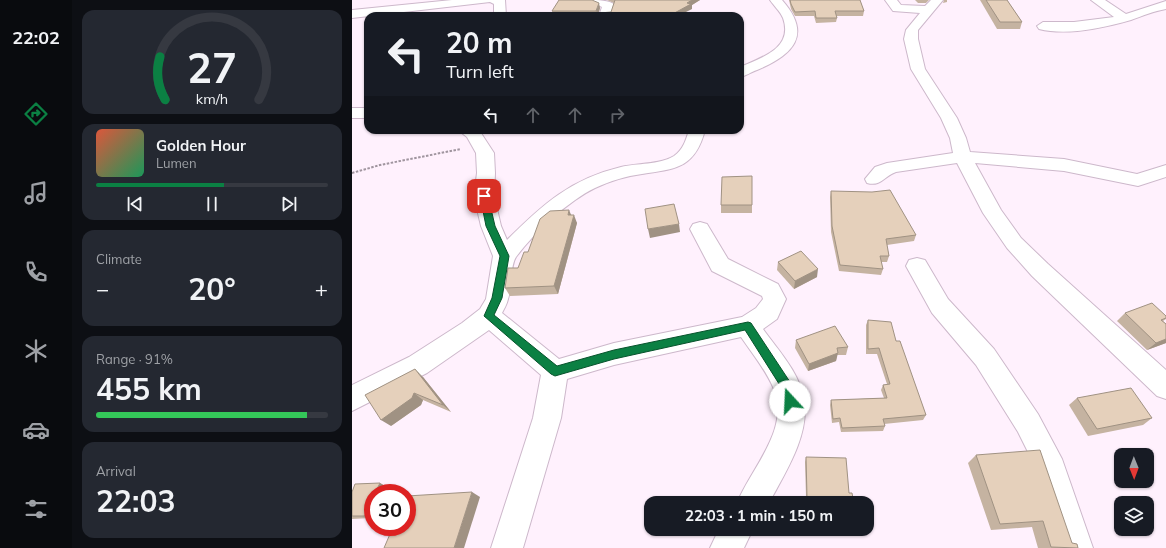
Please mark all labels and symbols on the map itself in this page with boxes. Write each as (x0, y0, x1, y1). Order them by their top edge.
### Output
pin (467, 179, 501, 213)
position arrow (769, 380, 811, 422)
north arrow (1114, 448, 1154, 488)
speed limit sign: 30 (364, 484, 416, 536)

